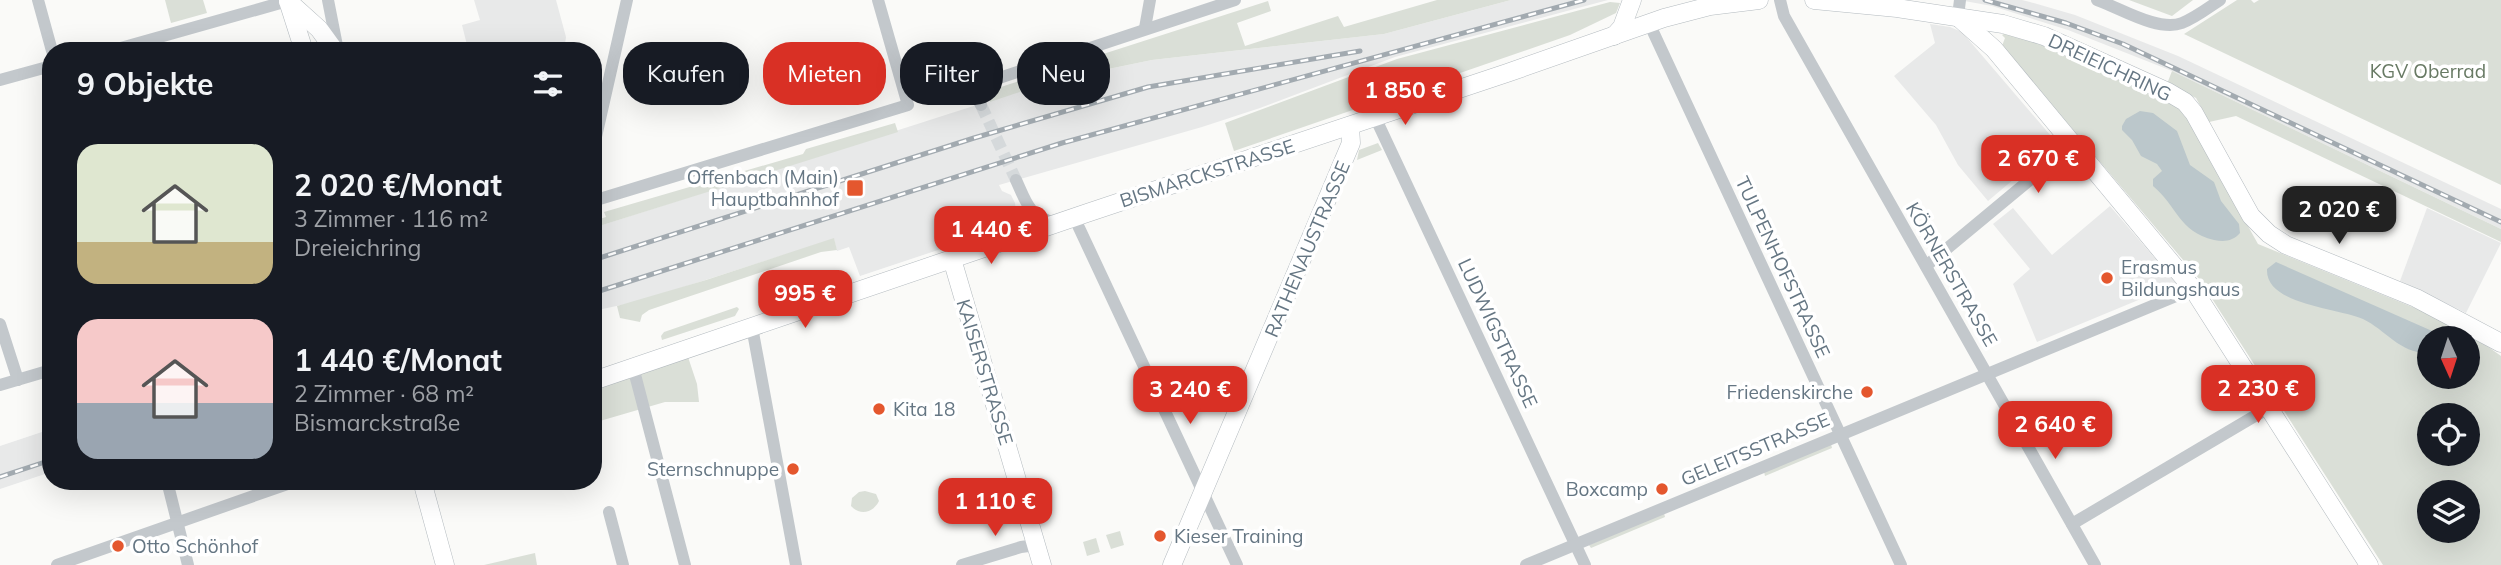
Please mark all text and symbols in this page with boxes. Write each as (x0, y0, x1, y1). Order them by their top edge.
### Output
street label: DREIEICHRING (2045, 28, 2175, 106)
chip: Kaufen (623, 42, 749, 105)
chip: Mieten (763, 42, 886, 105)
chip: Filter (900, 42, 1003, 105)
chip: Neu (1017, 42, 1110, 105)
park label: KGV Oberrad (2370, 59, 2486, 83)
text: 9 Objekte (77, 65, 213, 103)
icon: filters (529, 65, 567, 103)
pin: 1 850 € (1340, 68, 1470, 127)
text: 1 850 € (1364, 75, 1446, 104)
street label: BISMARCKSTRASSE (1117, 133, 1297, 213)
pin: 2 670 € (1973, 136, 2103, 195)
text: 2 670 € (1997, 143, 2079, 172)
street label: RATHENAUSTRASSE (1259, 157, 1355, 341)
place label: Offenbach (Main) Hauptbahnhof (687, 165, 840, 211)
text: 2 020 €/Monat (294, 166, 502, 204)
icon: home (133, 172, 217, 256)
street label: TULPENHOFSTRASSE (1730, 172, 1836, 362)
marker: Offenbach (Main) Hauptbahnhof (845, 178, 865, 198)
pin: 2 020 € (2274, 187, 2404, 246)
text: 2 020 € (2298, 194, 2380, 223)
street label: KÖRNERSTRASSE (1901, 198, 2003, 350)
text: 3 Zimmer · 116 m² (294, 204, 488, 233)
pin: 1 440 € (926, 206, 1056, 266)
text: 1 440 € (950, 214, 1032, 243)
text: Dreieichring (294, 233, 421, 262)
street label: LUDWIGSTRASSE (1453, 254, 1543, 412)
place label: Erasmus Bildungshaus (2121, 255, 2240, 301)
pin: 995 € (756, 270, 854, 330)
marker: Erasmus Bildungshaus (2099, 270, 2115, 286)
text: 995 € (774, 278, 836, 307)
street label: KAISERSTRASSE (951, 296, 1019, 448)
north arrow (2417, 326, 2480, 388)
map controls (2417, 326, 2480, 543)
text: 1 440 €/Monat (294, 341, 502, 379)
icon: home (133, 347, 217, 431)
pin: 3 240 € (1125, 366, 1255, 426)
pin: 2 230 € (2193, 366, 2323, 425)
text: 2 230 € (2217, 373, 2299, 402)
text: 3 240 € (1149, 374, 1231, 403)
text: 2 Zimmer · 68 m² (294, 379, 474, 408)
place label: Friedenskirche (1727, 380, 1853, 404)
marker: Friedenskirche (1859, 384, 1875, 400)
place label: Kita 18 (893, 397, 955, 421)
marker: Kita 18 (871, 401, 887, 417)
pin: 2 640 € (1990, 402, 2120, 461)
button: locate (2417, 403, 2480, 466)
street label: GELEITSSTRASSE (1677, 407, 1833, 491)
text: Bismarckstraße (294, 408, 460, 437)
text: 2 640 € (2014, 409, 2096, 438)
place label: Sternschnuppe (647, 457, 779, 481)
marker: Sternschnuppe (785, 461, 801, 477)
place label: Boxcamp (1566, 477, 1648, 501)
pin: 1 110 € (930, 478, 1060, 538)
button: layers (2417, 480, 2480, 543)
marker: Boxcamp (1654, 481, 1670, 497)
text: 1 110 € (954, 486, 1036, 515)
place label: Kieser Training (1174, 524, 1304, 548)
marker: Kieser Training (1152, 528, 1168, 544)
place label: Otto Schönhof (132, 534, 259, 558)
marker: Otto Schönhof (110, 538, 126, 554)

